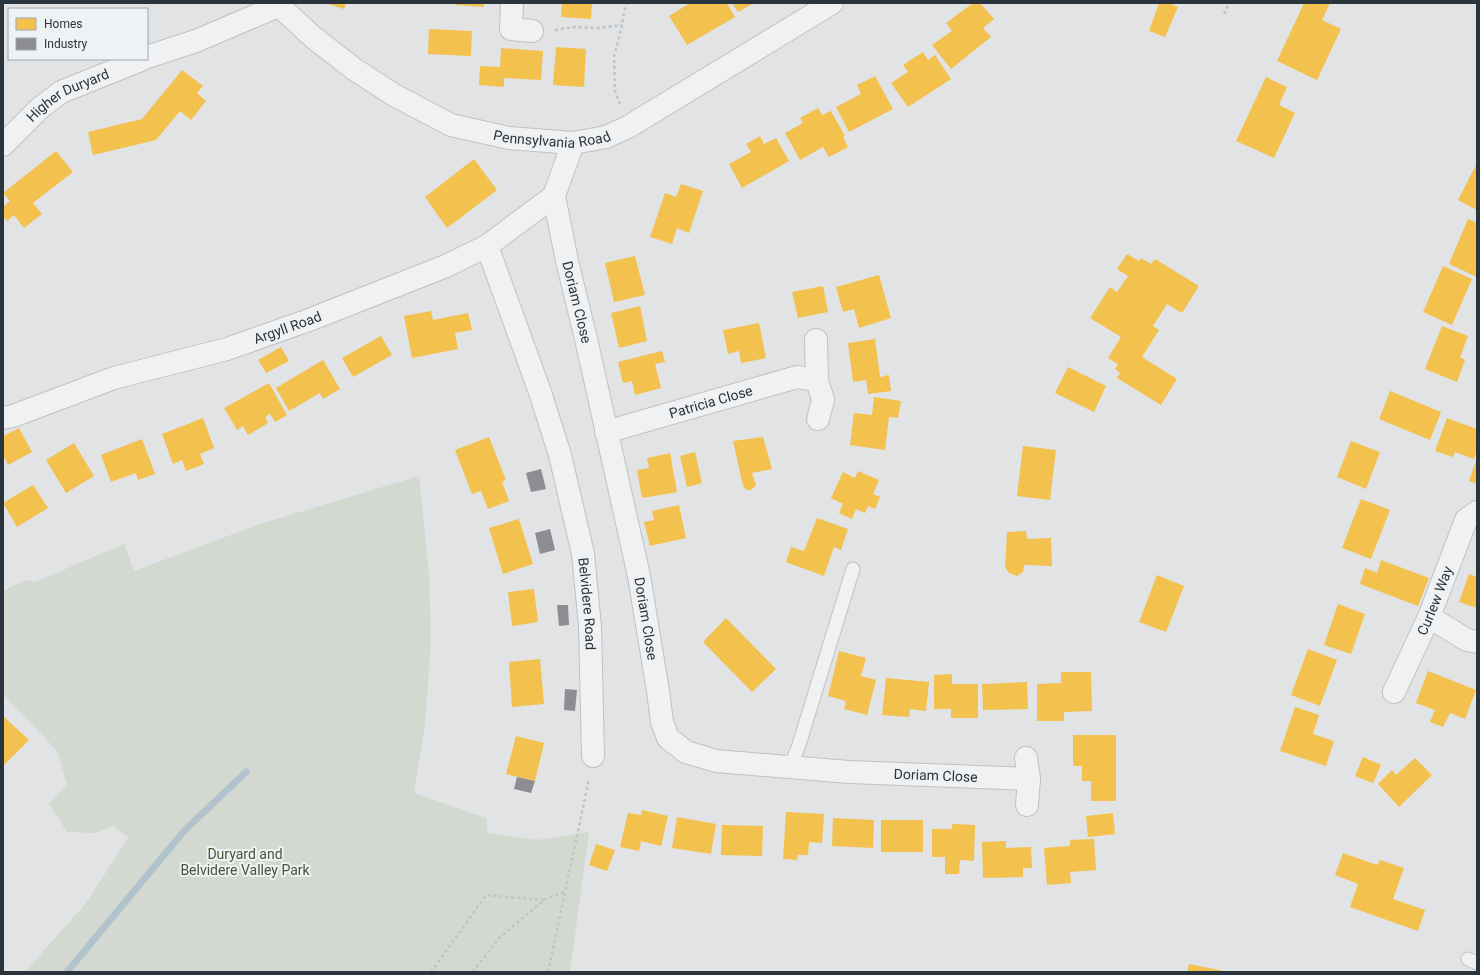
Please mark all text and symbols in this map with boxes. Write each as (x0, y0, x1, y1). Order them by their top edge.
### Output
legend (8, 8, 148, 60)
text: Homes (44, 17, 82, 31)
text: Industry (44, 37, 88, 51)
street label: Higher Duryard (23, 66, 111, 125)
street label: Pennsylvania Road (492, 127, 613, 151)
street label: Doriam Close (559, 260, 595, 345)
street label: Argyll Road (252, 308, 324, 347)
street label: Patricia Close (667, 382, 754, 421)
street label: Belvidere Road (575, 557, 599, 650)
street label: Curlew Way (1414, 564, 1456, 638)
street label: Doriam Close (631, 576, 661, 661)
street label: Doriam Close (893, 766, 978, 785)
park label: Duryard and Belvidere Valley Park (180, 846, 311, 878)

